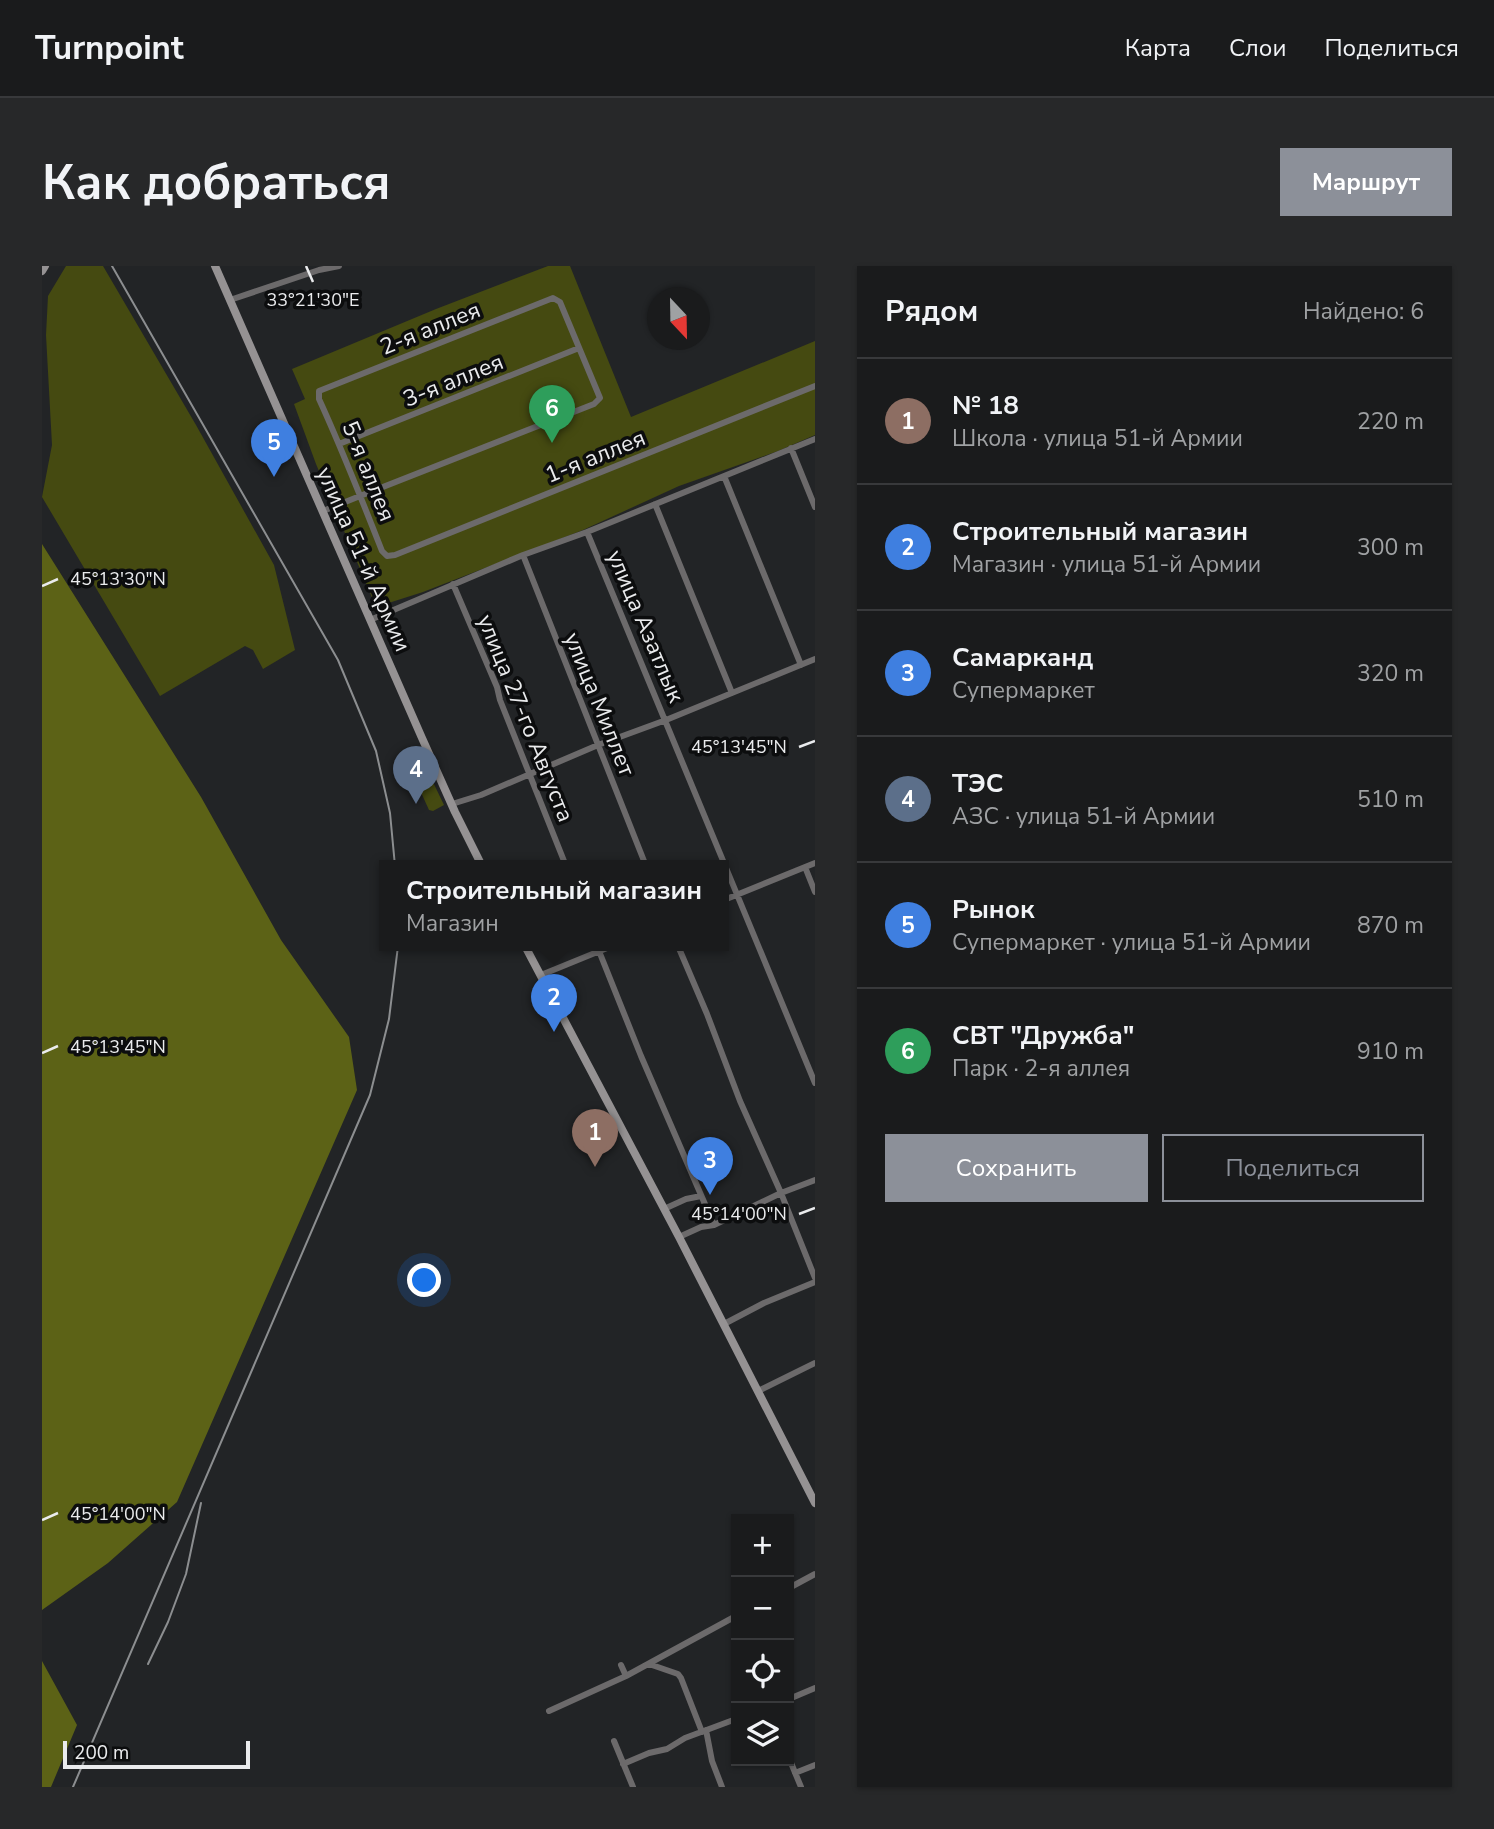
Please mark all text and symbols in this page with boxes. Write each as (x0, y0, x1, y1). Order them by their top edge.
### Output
text: Turnpoint (35, 26, 184, 71)
text: Карта (1125, 32, 1191, 64)
text: Слои (1229, 32, 1286, 64)
text: Поделиться (1324, 32, 1459, 64)
button: Маршрут (1280, 148, 1452, 216)
text: Как добраться (42, 149, 390, 216)
north arrow (647, 287, 710, 350)
text: 33°21'30"E (267, 288, 360, 312)
text: Рядом (885, 291, 978, 332)
street label: 2-я аллея (375, 294, 485, 363)
text: Найдено: 6 (1303, 296, 1424, 327)
street label: 3-я аллея (398, 346, 508, 415)
pin: 6 (529, 385, 575, 443)
text: № 18 (952, 388, 1019, 423)
text: 1 (901, 406, 915, 437)
text: 220 m (1357, 406, 1424, 437)
street label: 5-я аллея (334, 416, 403, 526)
pin: 5 (251, 419, 297, 477)
street label: 1-я аллея (540, 422, 650, 491)
text: Школа · улица 51-й Армии (952, 423, 1243, 454)
street label: улица 51-й Армии (309, 462, 418, 656)
text: Строительный магазин (952, 514, 1248, 549)
text: 2 (901, 532, 915, 563)
text: 300 m (1357, 532, 1424, 563)
street label: улица Азатлык (599, 545, 692, 708)
text: Магазин · улица 51-й Армии (952, 549, 1261, 580)
text: 45°13'30"N (70, 567, 166, 591)
street label: улица 27-го Августа (470, 610, 581, 826)
street label: улица Миллет (557, 628, 643, 781)
text: Самарканд (952, 640, 1093, 675)
text: 3 (901, 658, 915, 689)
text: 320 m (1357, 658, 1424, 689)
text: Супермаркет (952, 675, 1095, 706)
text: 45°13'45"N (691, 735, 787, 759)
pin: 4 (393, 746, 439, 804)
text: ТЭС (952, 766, 1003, 801)
text: 4 (901, 784, 915, 815)
text: 510 m (1357, 784, 1424, 815)
text: АЗС · улица 51-й Армии (952, 801, 1215, 832)
popup (379, 860, 729, 951)
text: Строительный магазин (406, 873, 702, 908)
text: Рынок (952, 892, 1035, 927)
text: Магазин (406, 908, 499, 939)
text: 5 (901, 910, 915, 941)
text: 870 m (1357, 910, 1424, 941)
text: Супермаркет · улица 51-й Армии (952, 927, 1311, 958)
pin: 2 (531, 974, 577, 1032)
text: СВТ "Дружба" (952, 1018, 1134, 1053)
text: 45°13'45"N (70, 1035, 166, 1059)
text: 6 (901, 1036, 915, 1067)
text: 910 m (1357, 1036, 1424, 1067)
text: Парк · 2-я аллея (952, 1053, 1130, 1084)
pin: 1 (572, 1109, 618, 1167)
button: Сохранить (885, 1134, 1148, 1202)
button: Поделиться (1162, 1134, 1424, 1202)
pin: 3 (687, 1137, 733, 1195)
text: 45°14'00"N (691, 1202, 787, 1226)
your location (407, 1263, 441, 1297)
text: 45°14'00"N (70, 1502, 166, 1526)
map controls (731, 1514, 794, 1766)
button: + (731, 1514, 794, 1577)
button: − (731, 1577, 794, 1640)
button: locate (731, 1640, 794, 1703)
button: layers (731, 1703, 794, 1766)
scale bar (63, 1738, 250, 1770)
text: 200 m (74, 1740, 129, 1766)

